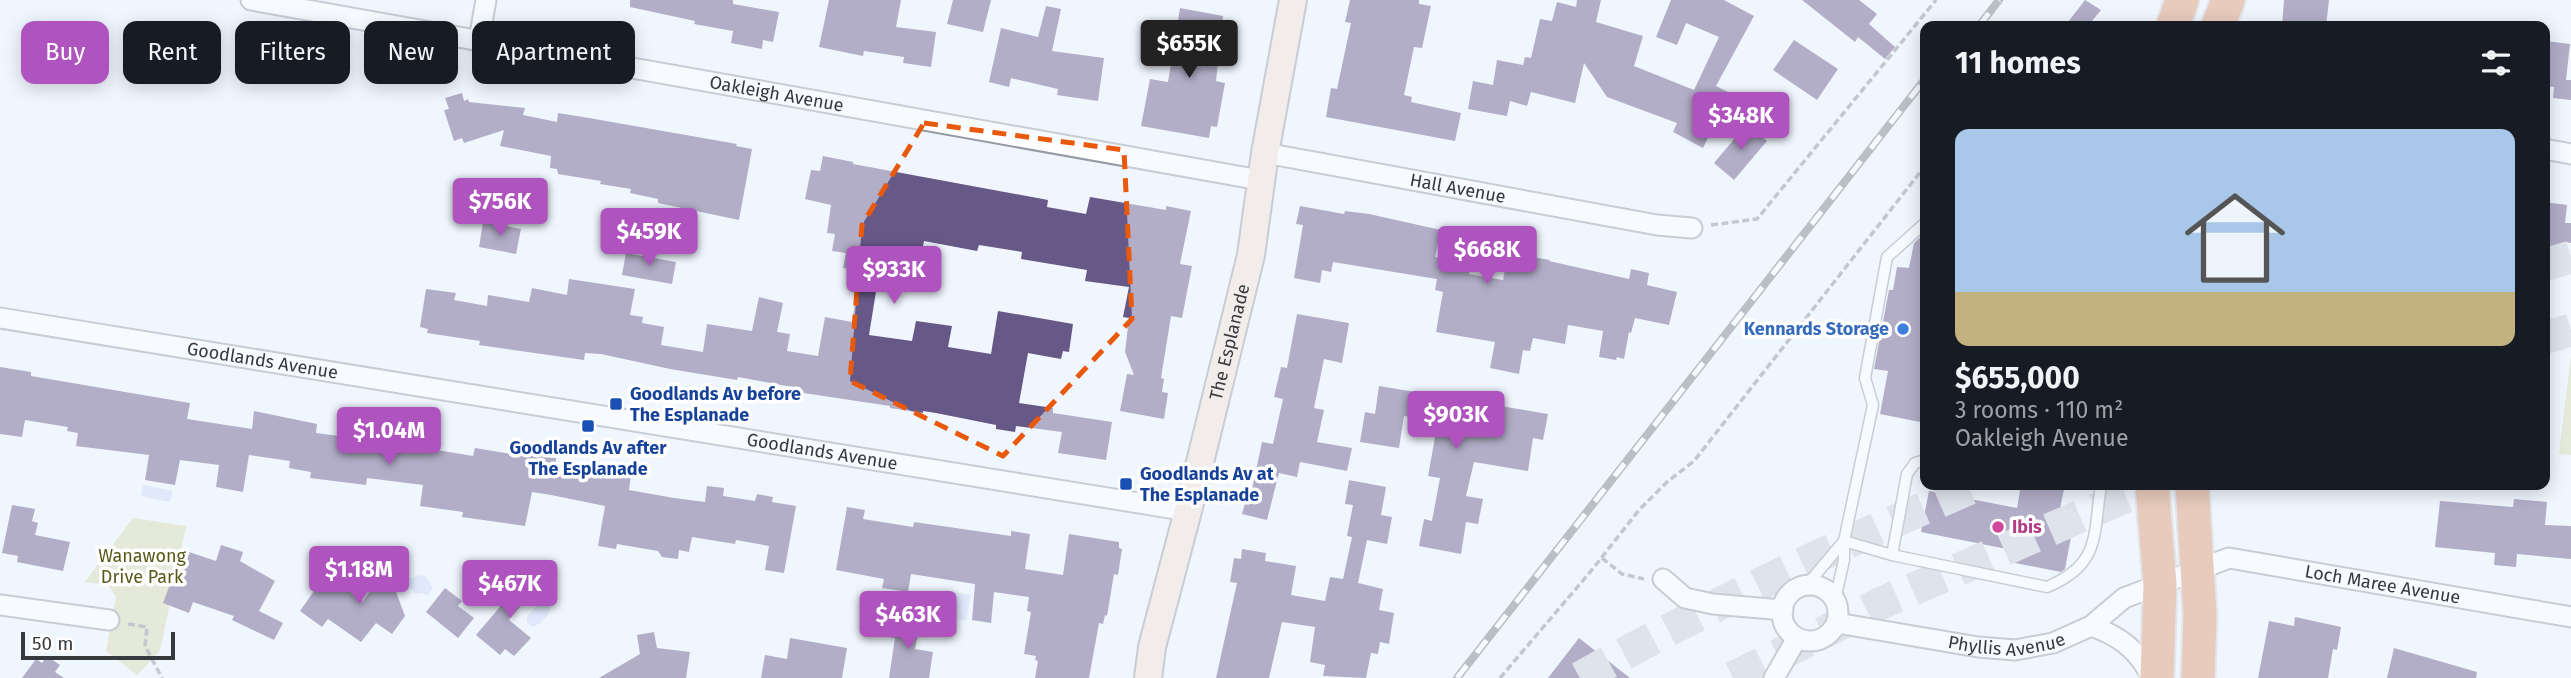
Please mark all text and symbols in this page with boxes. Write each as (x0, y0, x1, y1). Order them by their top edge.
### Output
pin: $655K (1140, 20, 1238, 80)
chip: Buy (21, 21, 109, 84)
chip: Rent (123, 21, 221, 84)
chip: Filters (235, 21, 350, 84)
chip: New (364, 21, 458, 84)
chip: Apartment (472, 21, 635, 84)
text: $655K (1157, 29, 1221, 57)
icon: filters (2477, 44, 2515, 82)
text: 11 homes (1955, 45, 2081, 81)
street label: Oakleigh Avenue (708, 71, 846, 117)
pin: $348K (1692, 92, 1790, 152)
text: $348K (1708, 101, 1774, 129)
street label: Hall Avenue (1408, 169, 1507, 208)
icon: home (2172, 175, 2298, 301)
pin: $756K (451, 178, 549, 238)
text: $756K (469, 187, 531, 215)
pin: $459K (600, 208, 698, 268)
text: $459K (617, 217, 681, 245)
pin: $668K (1438, 226, 1536, 286)
text: $668K (1454, 235, 1520, 263)
pin: $933K (845, 246, 943, 306)
text: $933K (862, 255, 926, 283)
street label: The Esplanade (1205, 282, 1254, 402)
place label: Kennards Storage (1744, 318, 1889, 340)
marker: Kennards Storage (1895, 321, 1911, 337)
street label: Goodlands Avenue (186, 338, 340, 384)
text: $655,000 (1955, 360, 2080, 396)
place label: Goodlands Av before The Esplanade (630, 383, 801, 426)
pin: $903K (1407, 392, 1505, 451)
marker: Goodlands Av before The Esplanade (608, 396, 624, 412)
text: 3 rooms · 110 m² (1955, 396, 2123, 424)
text: $903K (1424, 400, 1488, 428)
pin: $1.04M (332, 407, 446, 467)
text: $1.04M (353, 416, 425, 444)
marker: Goodlands Av after The Esplanade (580, 418, 596, 434)
text: Oakleigh Avenue (1955, 424, 2129, 452)
street label: Goodlands Avenue (745, 428, 899, 475)
place label: Goodlands Av after The Esplanade (510, 437, 667, 480)
place label: Goodlands Av at The Esplanade (1140, 463, 1275, 506)
marker: Goodlands Av at The Esplanade (1118, 476, 1134, 492)
place label: Ibis (2012, 516, 2042, 538)
marker: Ibis (1990, 519, 2006, 535)
park label: Wanawong Drive Park (98, 545, 186, 588)
pin: $1.18M (302, 546, 416, 606)
text: $1.18M (325, 555, 393, 583)
pin: $467K (461, 560, 559, 620)
street label: Loch Maree Avenue (2303, 560, 2462, 609)
text: $467K (478, 569, 542, 597)
pin: $463K (859, 592, 957, 651)
text: $463K (876, 600, 940, 628)
street label: Phyllis Avenue (1947, 628, 2069, 661)
scale bar (21, 629, 175, 661)
text: 50 m (32, 632, 73, 655)

